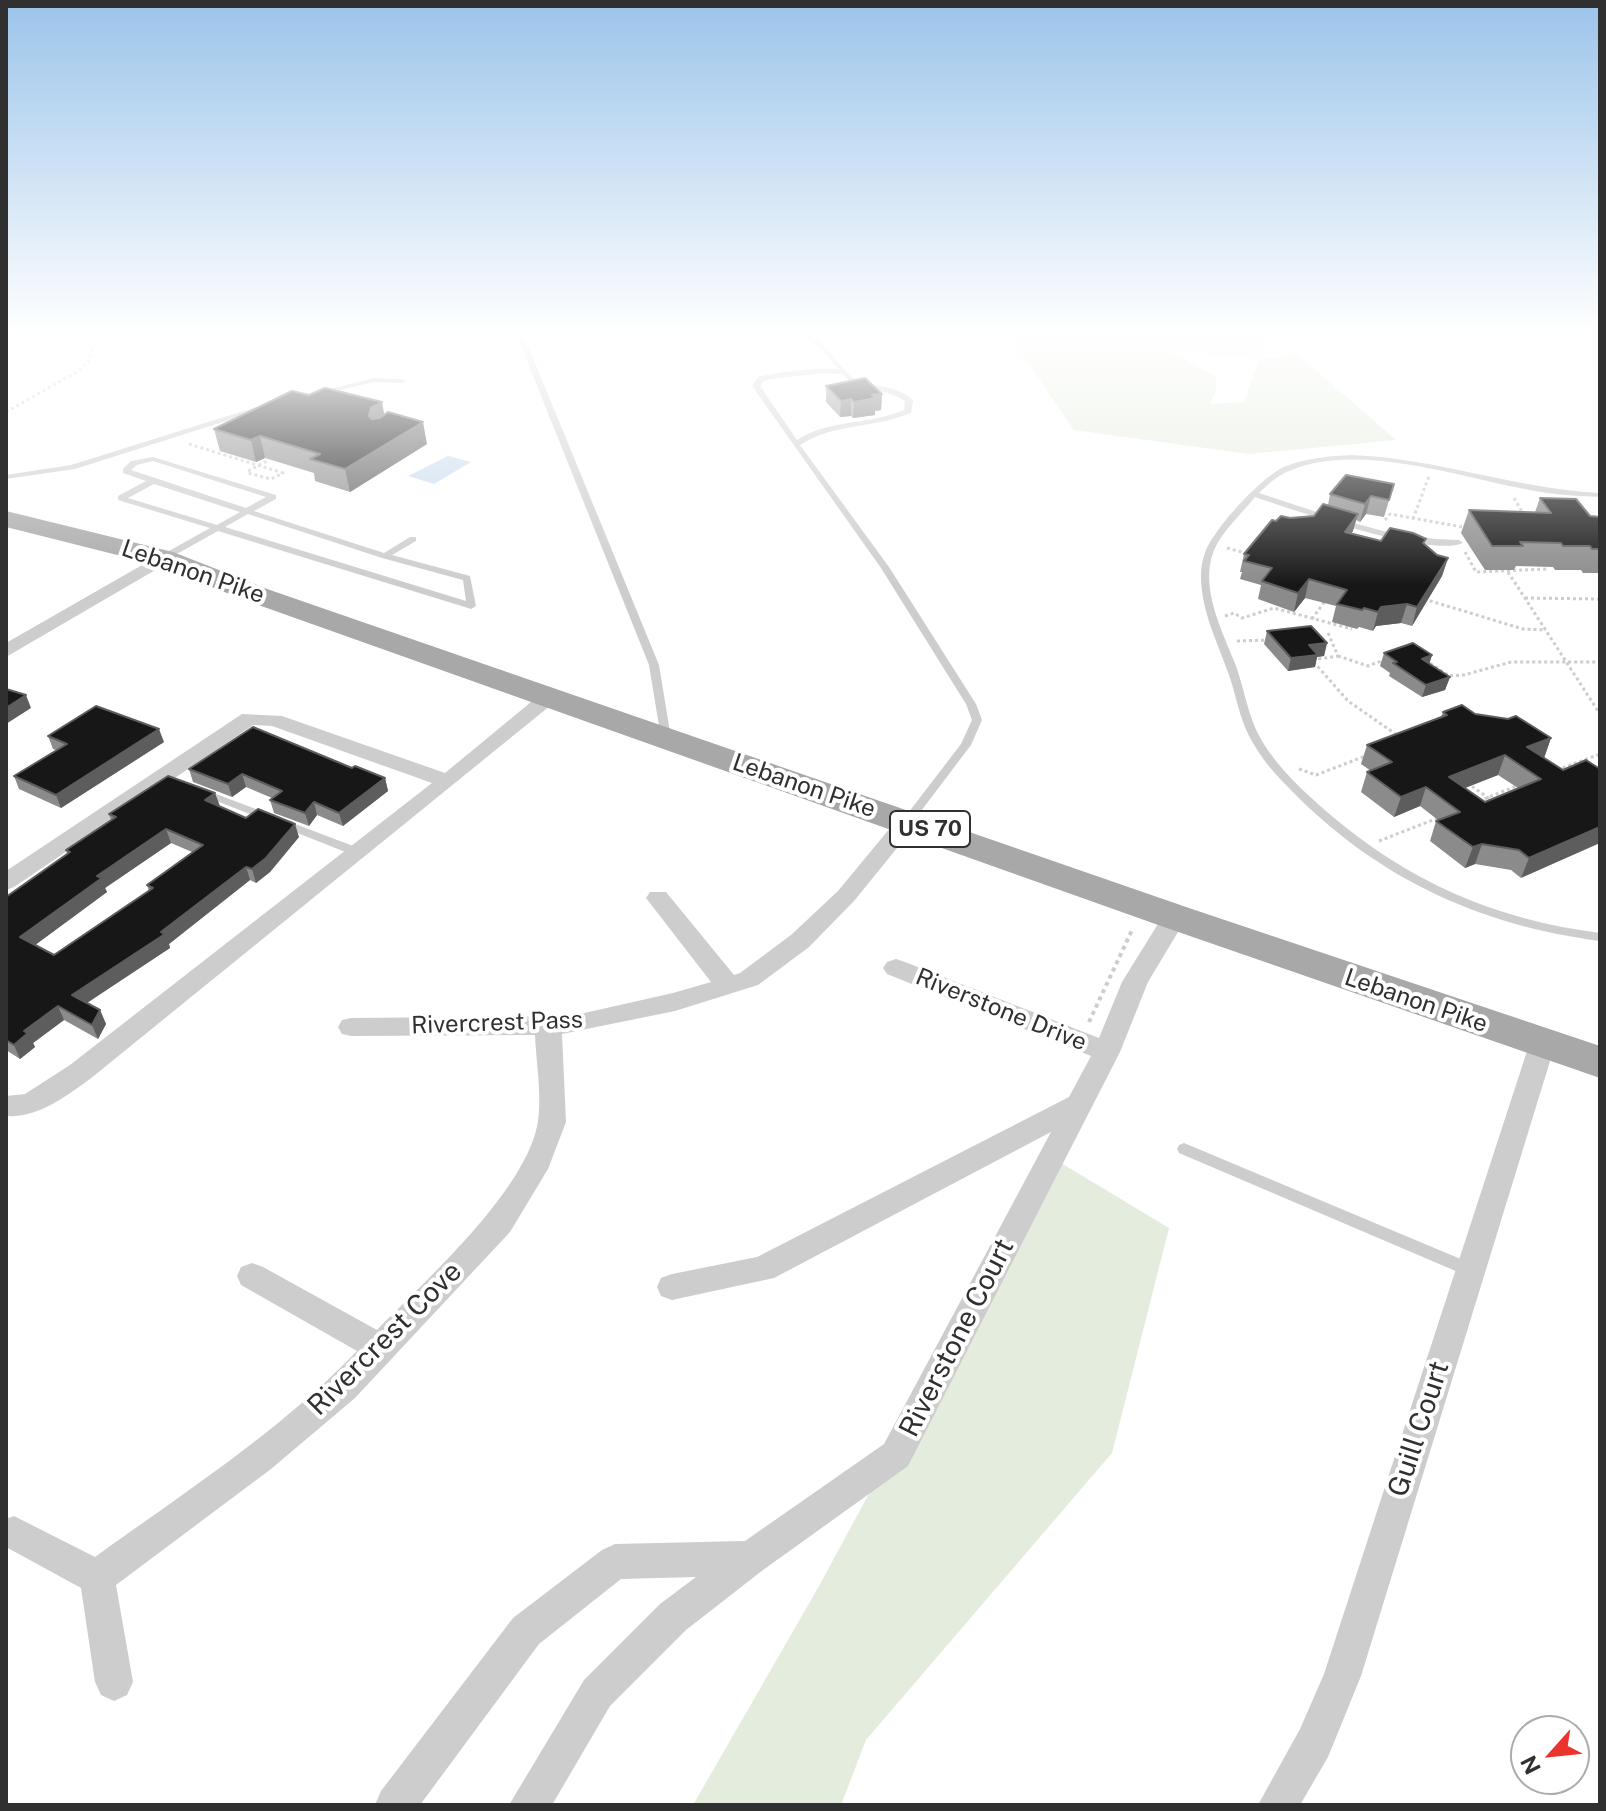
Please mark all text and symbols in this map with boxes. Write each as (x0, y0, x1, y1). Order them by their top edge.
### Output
street label: Lebanon Pike (118, 534, 268, 610)
street label: Lebanon Pike (729, 748, 879, 824)
road number: US 70 (890, 811, 970, 847)
street label: Riverstone Drive (911, 963, 1091, 1057)
street label: Lebanon Pike (1341, 963, 1491, 1039)
street label: Rivercrest Pass (411, 1006, 583, 1040)
street label: Riverstone Court (893, 1233, 1021, 1443)
street label: Rivercrest Cove (301, 1255, 469, 1423)
street label: Guill Court (1381, 1357, 1457, 1501)
north arrow (1510, 1715, 1590, 1795)
text: N (1515, 1751, 1546, 1779)

